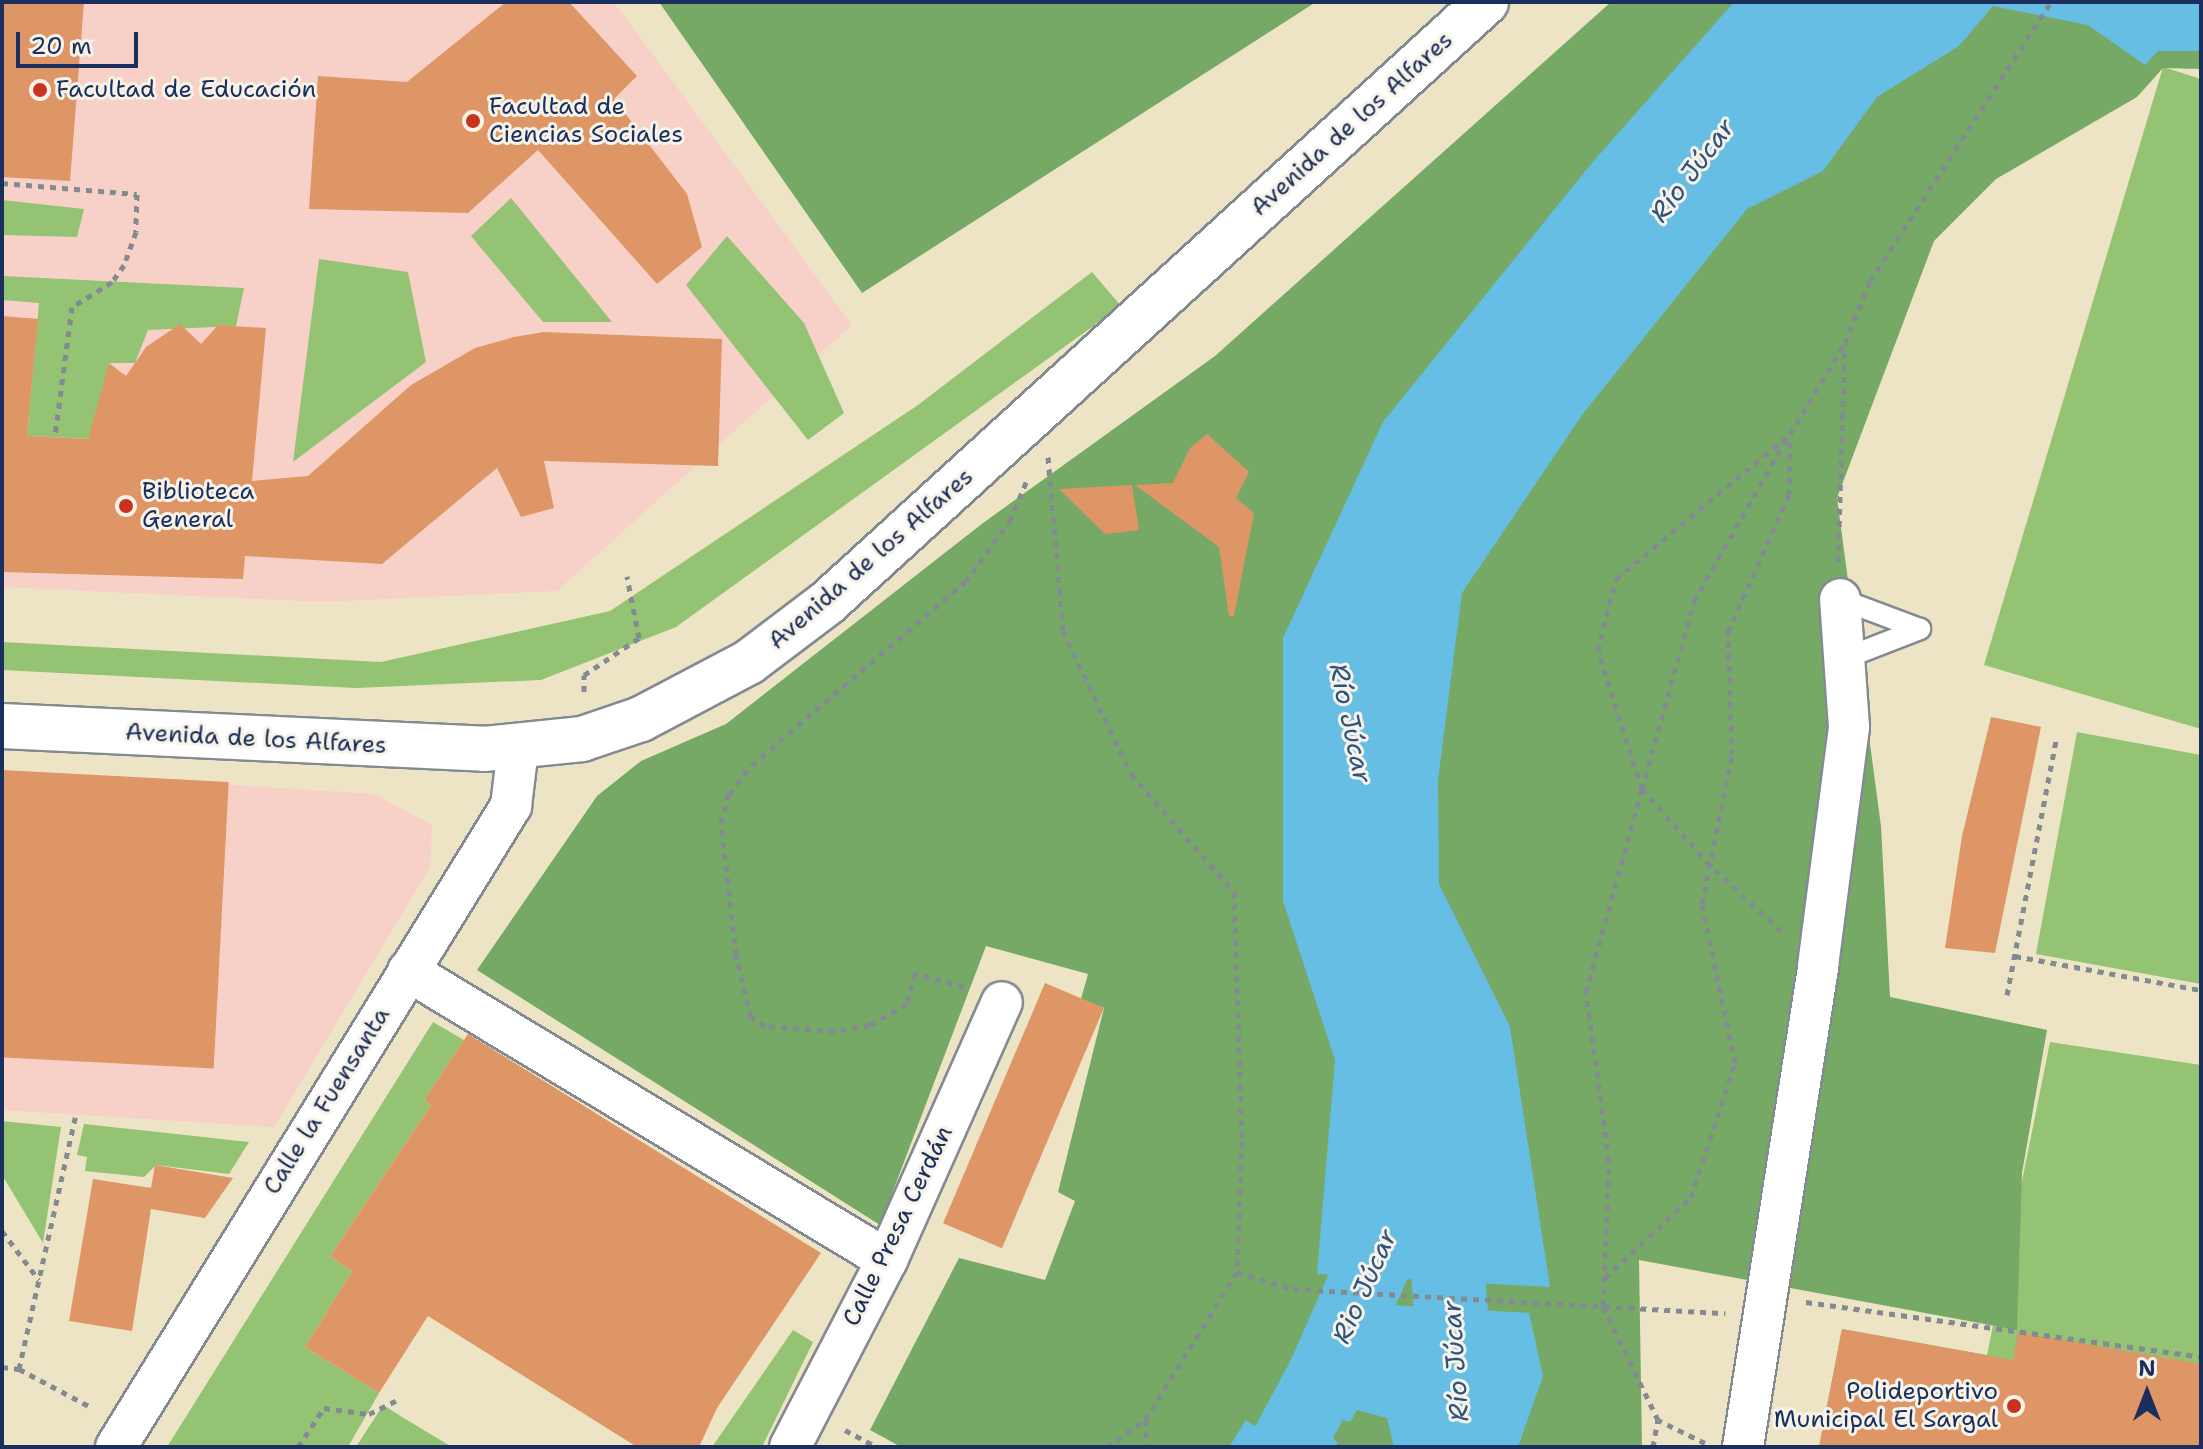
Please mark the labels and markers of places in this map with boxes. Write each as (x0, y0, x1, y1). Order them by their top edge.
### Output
place label: Facultad de Educación (56, 76, 316, 104)
marker: Facultad de Educación (31, 81, 49, 99)
place label: Facultad de Ciencias Sociales (489, 93, 683, 149)
marker: Facultad de Ciencias Sociales (464, 112, 482, 130)
place label: Biblioteca General (142, 478, 255, 534)
marker: Biblioteca General (117, 497, 135, 515)
place label: Polideportivo Municipal El Sargal (1774, 1378, 1998, 1434)
marker: Polideportivo Municipal El Sargal (2005, 1397, 2023, 1415)

